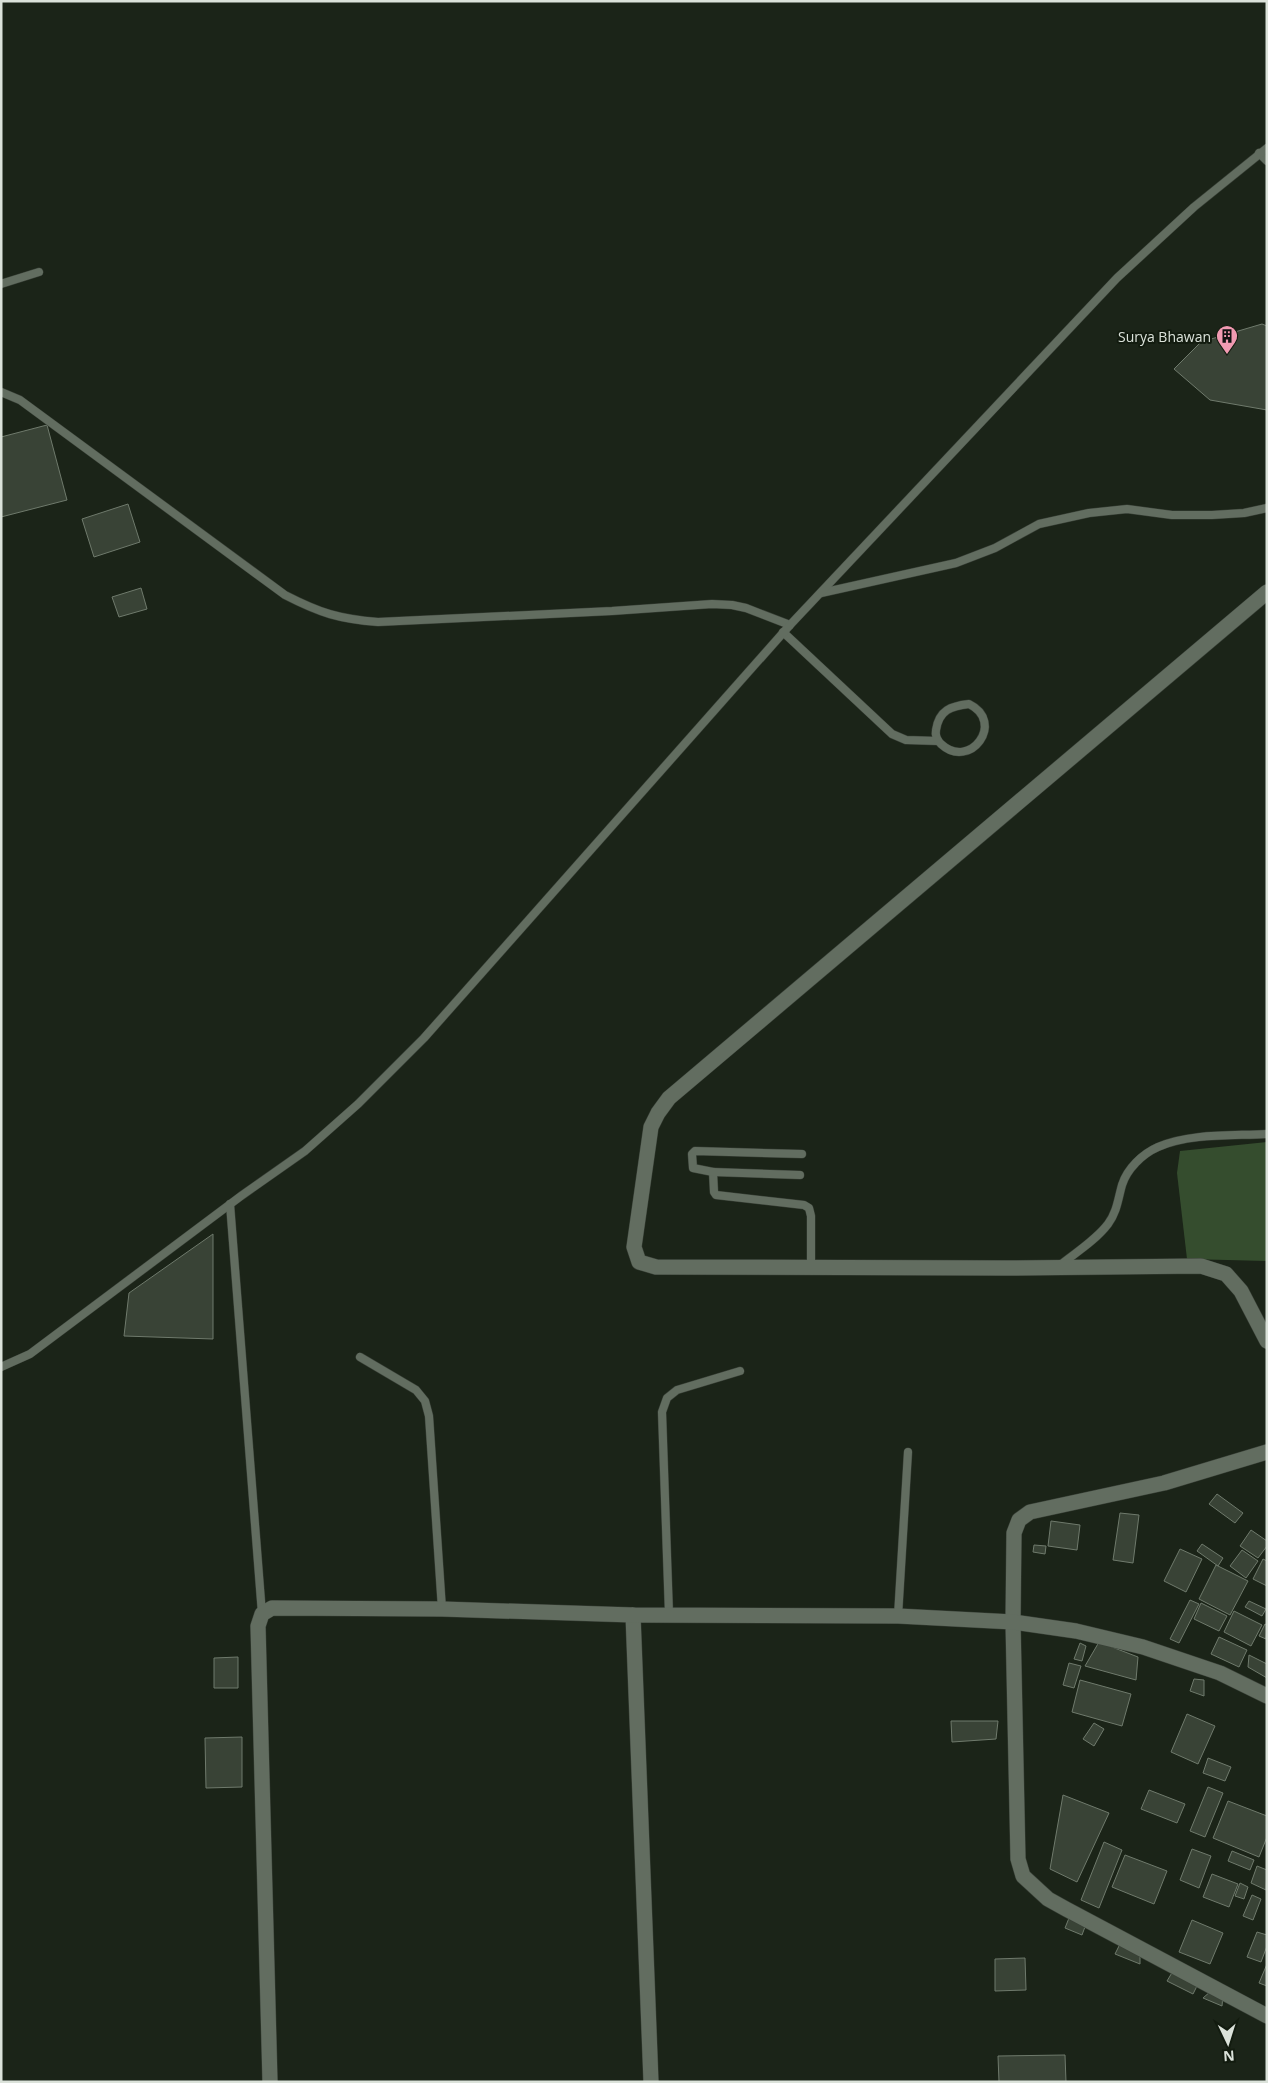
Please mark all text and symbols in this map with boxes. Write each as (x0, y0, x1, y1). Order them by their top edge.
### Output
building icon: Surya Bhawan (1215, 324, 1239, 355)
place label: Surya Bhawan (1118, 327, 1211, 346)
north arrow (1203, 2018, 1253, 2068)
text: N (1223, 2047, 1235, 2066)

